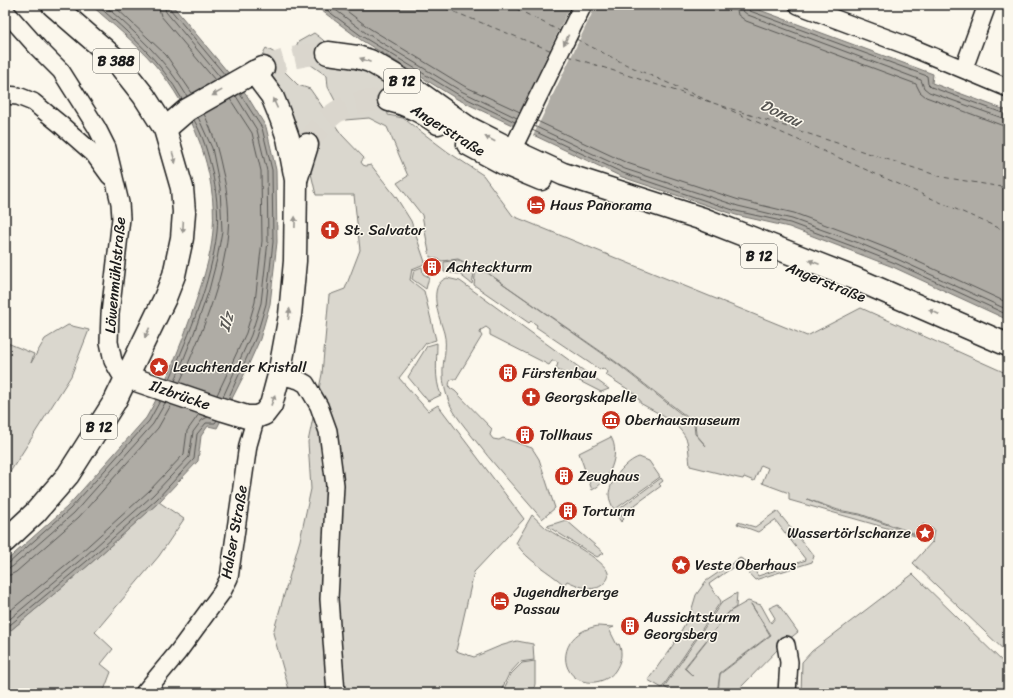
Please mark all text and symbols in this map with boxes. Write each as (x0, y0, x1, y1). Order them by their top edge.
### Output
one-way arrow (563, 35, 569, 46)
road number: B 388 (93, 49, 139, 73)
one-way arrow (358, 56, 370, 62)
road number: B 12 (384, 69, 420, 93)
one-way arrow (211, 89, 223, 96)
water label: Donau (755, 91, 809, 137)
street label: Angerstraße (405, 96, 491, 163)
one-way arrow (272, 97, 278, 108)
one-way arrow (484, 136, 496, 142)
one-way arrow (171, 152, 177, 164)
place label: Haus Panorama (550, 192, 652, 218)
hotel icon: Haus Panorama (525, 194, 547, 216)
street label: Löwenmühlstraße (97, 215, 133, 334)
one-way arrow (292, 216, 299, 228)
place label: St. Salvator (344, 217, 425, 243)
church icon: St. Salvator (319, 219, 341, 241)
one-way arrow (179, 221, 186, 233)
road number: B 12 (741, 244, 777, 268)
place label: Achteckturm (445, 254, 532, 280)
street label: Angerstraße (781, 254, 870, 310)
building icon: Achteckturm (421, 256, 443, 278)
one-way arrow (807, 259, 819, 265)
water label: Ilz (209, 307, 243, 336)
one-way arrow (286, 308, 293, 320)
one-way arrow (927, 309, 939, 315)
one-way arrow (144, 328, 150, 339)
place label: Leuchtender Kristall (173, 354, 307, 380)
place icon: Leuchtender Kristall (148, 356, 170, 378)
place label: Fürstenbau (522, 360, 597, 386)
building icon: Fürstenbau (497, 362, 519, 384)
street label: Ilzbrücke (145, 372, 214, 418)
place label: Georgskapelle (545, 384, 637, 410)
church icon: Georgskapelle (520, 386, 542, 408)
one-way arrow (270, 393, 276, 405)
place label: Oberhausmuseum (625, 407, 741, 433)
museum icon: Oberhausmuseum (600, 409, 622, 431)
road number: B 12 (81, 415, 117, 439)
place label: Tollhaus (539, 422, 593, 448)
building icon: Tollhaus (514, 424, 536, 446)
place label: Zeughaus (578, 463, 640, 489)
building icon: Zeughaus (553, 465, 575, 487)
street label: Halser Straße (213, 483, 255, 581)
place label: Torturm (582, 498, 636, 524)
building icon: Torturm (557, 500, 579, 522)
place label: Wassertörlschanze (787, 520, 911, 546)
place icon: Wassertörlschanze (914, 522, 936, 544)
place label: Veste Oberhaus (695, 552, 797, 578)
place icon: Veste Oberhaus (670, 554, 692, 576)
place label: Jugendherberge Passau (513, 579, 619, 622)
hotel icon: Jugendherberge Passau (489, 590, 511, 612)
place label: Aussichtsturm Georgsberg (643, 604, 740, 647)
building icon: Aussichtsturm Georgsberg (619, 615, 641, 637)

